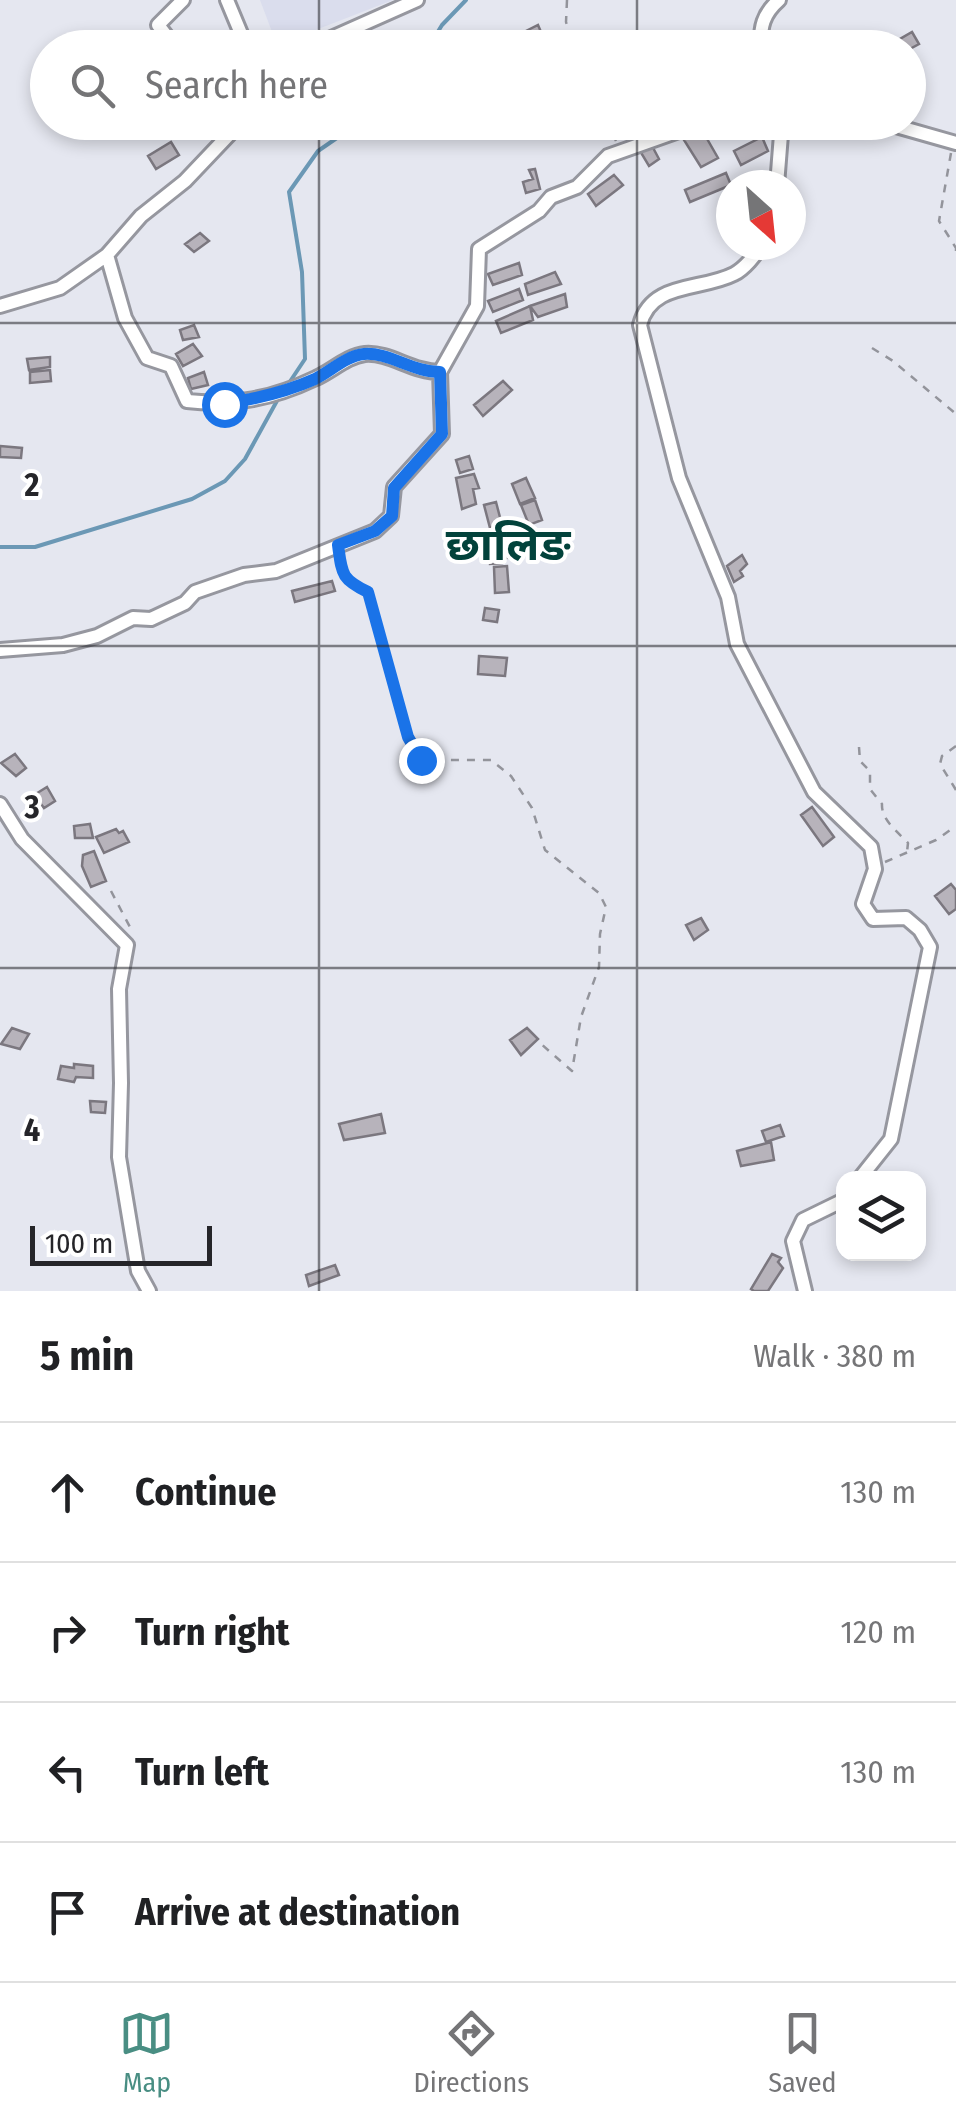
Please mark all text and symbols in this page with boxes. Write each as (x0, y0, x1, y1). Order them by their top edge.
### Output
search box (30, 30, 926, 140)
icon: search (65, 58, 120, 113)
text: Search here (145, 62, 328, 108)
north arrow (716, 170, 806, 260)
route start (202, 382, 248, 428)
text: 2 (24, 466, 40, 504)
district label: छालिङ (446, 518, 572, 572)
route end (399, 738, 445, 784)
text: 3 (23, 788, 40, 826)
text: 4 (24, 1111, 40, 1149)
map controls (836, 1171, 926, 1261)
button: layers (836, 1171, 926, 1261)
scale bar (30, 1221, 212, 1266)
text: 100 m (45, 1227, 113, 1260)
text: 5 min (40, 1331, 134, 1381)
text: Walk · 380 m (753, 1337, 916, 1375)
icon: ahead (40, 1465, 95, 1520)
text: Continue (135, 1469, 276, 1515)
text: 130 m (840, 1473, 916, 1511)
icon: right (40, 1605, 95, 1660)
text: Turn right (135, 1609, 289, 1655)
text: 120 m (841, 1613, 916, 1651)
icon: left (40, 1745, 95, 1800)
text: Turn left (135, 1749, 269, 1795)
text: 130 m (840, 1753, 916, 1791)
icon: arrive (40, 1885, 95, 1940)
text: Arrive at destination (135, 1889, 460, 1935)
tab: Map (119, 2006, 174, 2099)
tab: Directions (413, 2006, 529, 2099)
tab: Saved (768, 2006, 837, 2099)

